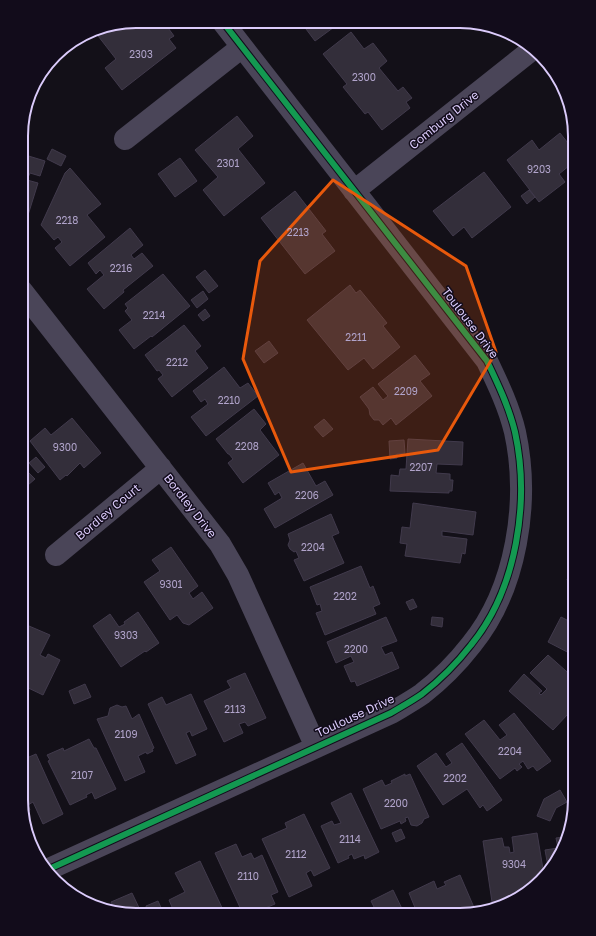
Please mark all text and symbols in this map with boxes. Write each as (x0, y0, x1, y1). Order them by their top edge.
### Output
house number: 2303 (129, 48, 153, 60)
house number: 2300 (352, 71, 376, 83)
street label: Comburg Drive (406, 87, 482, 152)
house number: 2301 (217, 157, 239, 169)
house number: 9203 (527, 163, 551, 175)
house number: 2218 (56, 214, 78, 226)
house number: 2213 (287, 226, 309, 238)
house number: 2216 (110, 262, 132, 274)
street label: Toulouse Drive (439, 284, 502, 361)
house number: 2214 (143, 309, 165, 321)
house number: 2211 (345, 331, 367, 343)
house number: 2212 (166, 356, 188, 368)
house number: 2209 (394, 385, 418, 397)
house number: 2210 (218, 394, 240, 406)
house number: 2208 (235, 440, 259, 452)
house number: 9300 (53, 441, 77, 453)
house number: 2207 (409, 461, 433, 473)
street label: Bordley Drive (161, 471, 220, 541)
street label: Bordley Court (72, 480, 143, 543)
house number: 2206 (295, 489, 319, 501)
house number: 2204 (301, 541, 325, 553)
house number: 9301 (160, 578, 183, 590)
house number: 2202 (333, 590, 357, 602)
house number: 9303 (114, 629, 138, 641)
house number: 2200 (344, 643, 368, 655)
street label: Toulouse Drive (313, 691, 397, 740)
house number: 2113 (224, 703, 246, 715)
house number: 2109 (115, 728, 137, 740)
house number: 2204 (498, 745, 522, 757)
house number: 2107 (71, 769, 93, 781)
house number: 2202 (443, 772, 467, 784)
house number: 2200 (384, 797, 408, 809)
house number: 2114 (339, 833, 361, 845)
house number: 2112 (285, 848, 307, 860)
house number: 9304 (502, 858, 526, 870)
house number: 2110 (237, 870, 259, 882)

